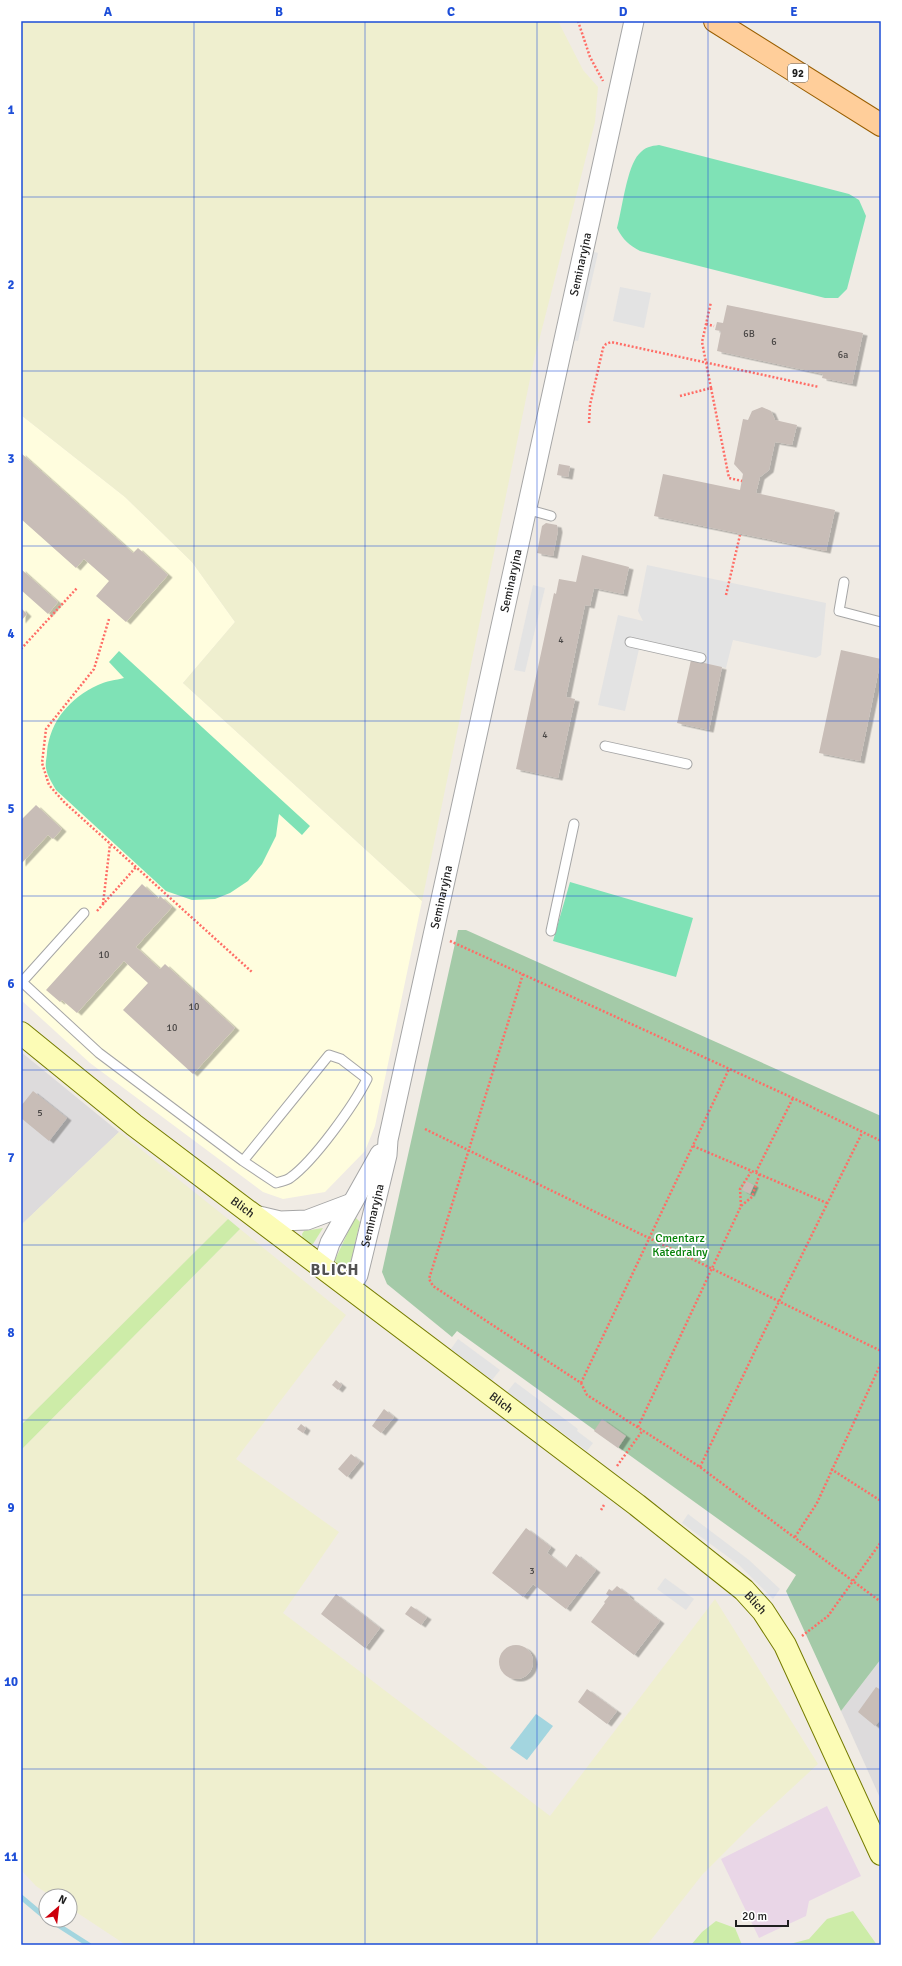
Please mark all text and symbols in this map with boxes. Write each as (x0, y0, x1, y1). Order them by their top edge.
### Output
text: A (104, 4, 113, 20)
text: B (275, 4, 283, 20)
text: C (447, 4, 455, 20)
text: D (619, 4, 628, 20)
text: E (790, 4, 798, 20)
road number: 92 (788, 64, 808, 82)
text: 1 (7, 102, 15, 118)
street label: Seminaryjna (567, 231, 595, 297)
text: 2 (7, 277, 15, 293)
house number: 6B (743, 328, 755, 340)
house number: 6 (771, 336, 777, 348)
house number: 6a (838, 349, 848, 361)
text: 3 (7, 451, 15, 467)
street label: Seminaryjna (497, 548, 526, 614)
text: 4 (7, 626, 15, 642)
house number: 4 (558, 634, 564, 646)
house number: 4 (542, 729, 548, 741)
text: 5 (7, 801, 15, 817)
street label: Seminaryjna (428, 864, 456, 930)
house number: 10 (99, 949, 109, 961)
text: 6 (7, 976, 15, 992)
house number: 10 (189, 1001, 199, 1013)
house number: 10 (167, 1022, 177, 1034)
house number: 5 (37, 1107, 43, 1119)
text: 7 (7, 1150, 15, 1166)
street label: Seminaryjna (358, 1182, 388, 1249)
street label: Blich (227, 1194, 257, 1221)
park label: Cmentarz Katedralny (652, 1231, 708, 1260)
district label: BLICH (311, 1260, 359, 1280)
text: 8 (7, 1325, 15, 1341)
street label: Blich (486, 1389, 516, 1417)
text: 9 (7, 1500, 15, 1516)
house number: 3 (529, 1565, 535, 1577)
street label: Blich (741, 1588, 770, 1618)
text: 10 (4, 1674, 18, 1690)
text: 11 (4, 1849, 18, 1865)
north arrow (38, 1888, 78, 1928)
text: N (56, 1892, 69, 1907)
scale bar (736, 1902, 788, 1928)
text: 20 m (742, 1909, 767, 1924)

